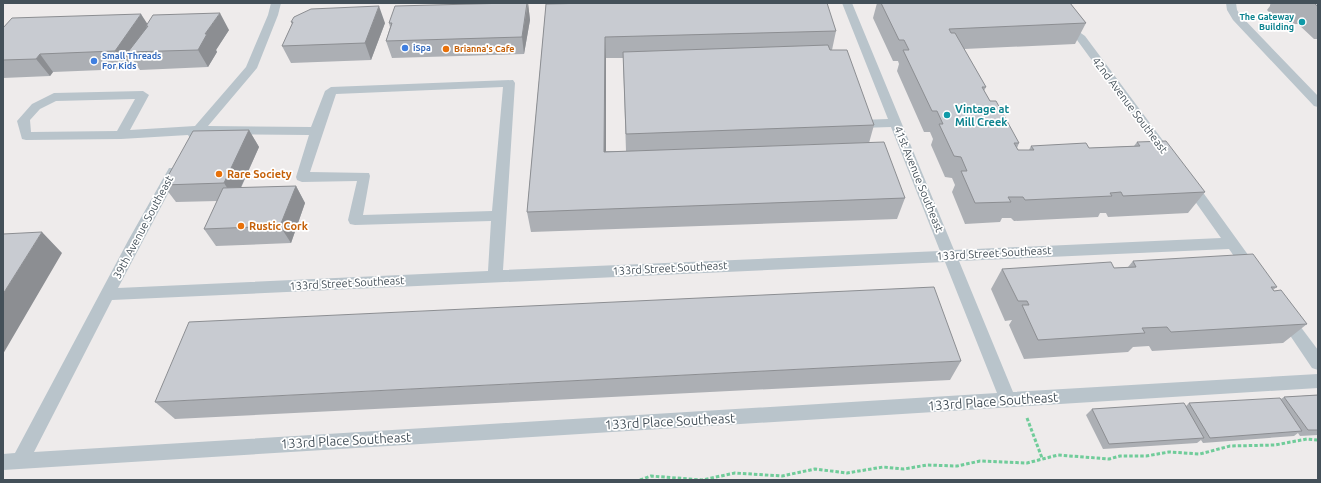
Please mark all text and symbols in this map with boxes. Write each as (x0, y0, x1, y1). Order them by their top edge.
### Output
place label: The Gateway Building (1239, 12, 1294, 32)
marker: The Gateway Building (1297, 17, 1307, 27)
marker: iSpa (400, 43, 410, 53)
place label: iSpa (413, 43, 431, 53)
marker: Brianna's Cafe (441, 44, 451, 54)
place label: Brianna's Cafe (454, 44, 514, 54)
place label: Small Threads For Kids (102, 51, 161, 71)
street label: 42nd Avenue Southeast (1090, 55, 1170, 156)
marker: Small Threads For Kids (89, 56, 99, 66)
place label: Vintage at Mill Creek (955, 103, 1009, 128)
marker: Vintage at Mill Creek (942, 110, 952, 120)
street label: 41st Avenue Southeast (892, 124, 946, 234)
place label: Rare Society (227, 168, 292, 180)
marker: Rare Society (214, 169, 224, 179)
street label: 39th Avenue Southeast (111, 173, 176, 281)
place label: Rustic Cork (249, 220, 309, 232)
marker: Rustic Cork (236, 221, 246, 231)
street label: 133rd Street Southeast (936, 244, 1052, 262)
street label: 133rd Street Southeast (612, 259, 728, 277)
street label: 133rd Street Southeast (289, 274, 405, 292)
street label: 133rd Place Southeast (927, 389, 1059, 413)
street label: 133rd Place Southeast (604, 411, 736, 431)
street label: 133rd Place Southeast (280, 430, 412, 450)

